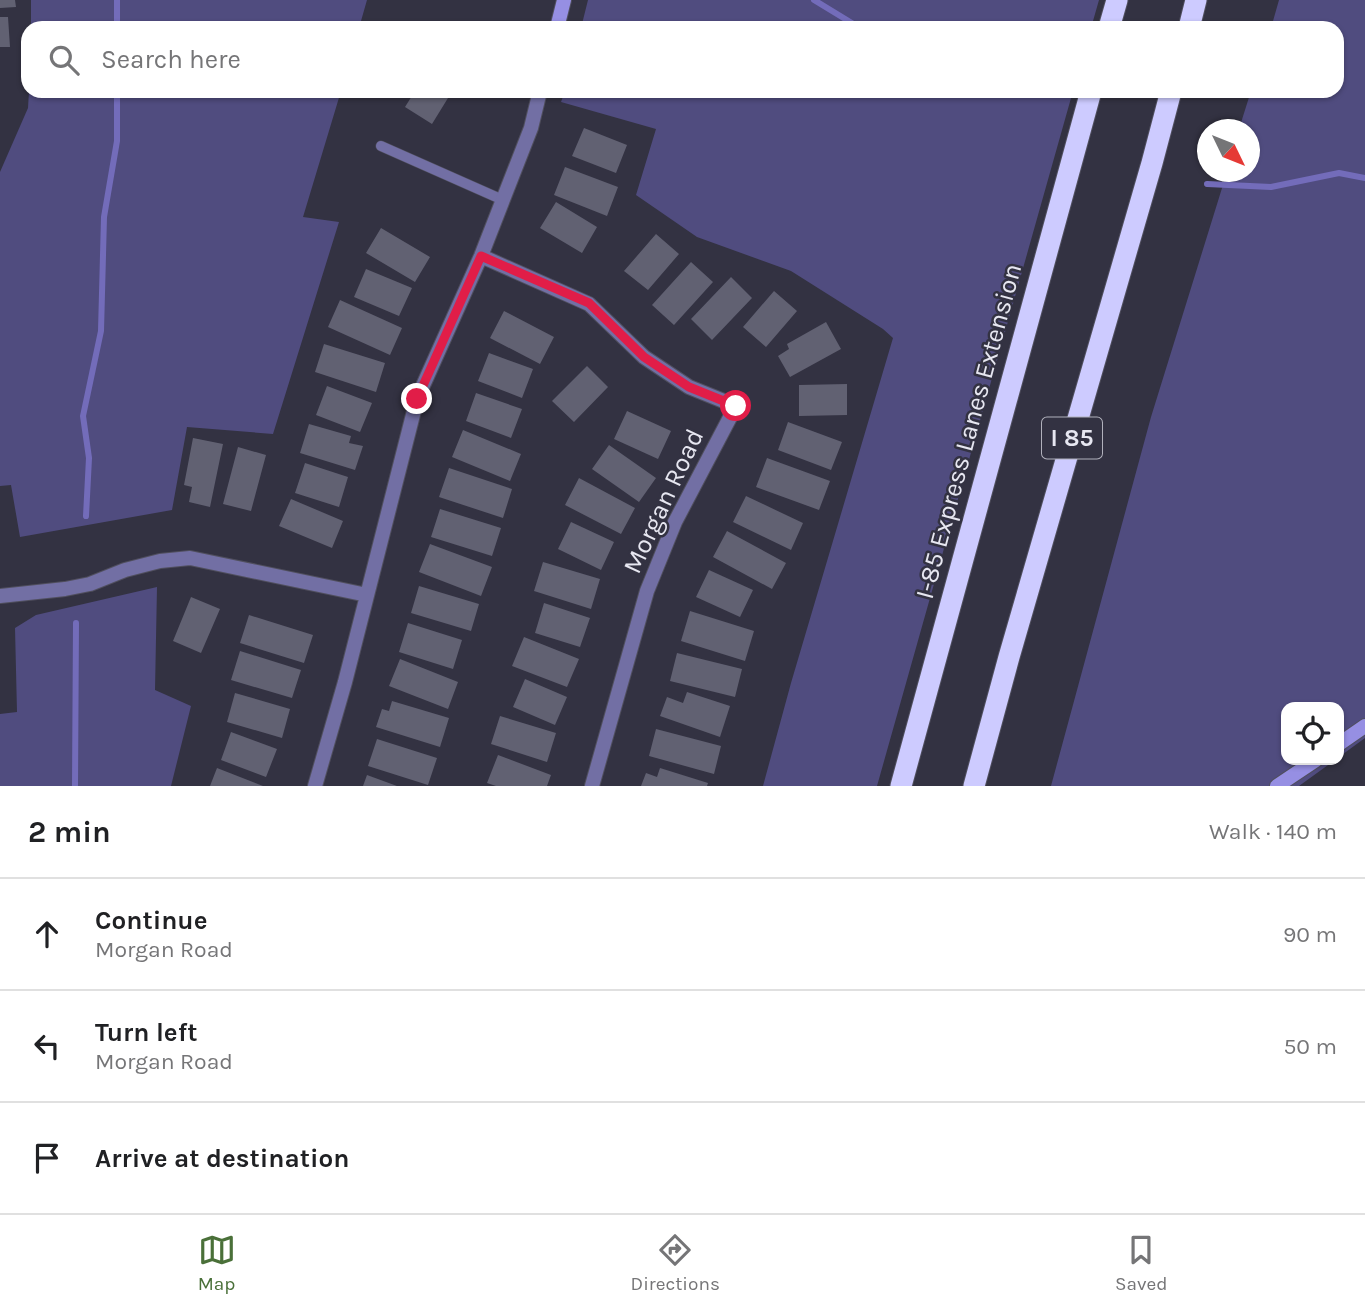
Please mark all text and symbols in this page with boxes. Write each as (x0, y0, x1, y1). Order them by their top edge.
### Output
search box (21, 21, 1344, 98)
icon: search (45, 41, 83, 79)
text: Search here (101, 44, 241, 75)
north arrow (1197, 119, 1260, 182)
street label: I-85 Express Lanes Extension (909, 260, 1028, 602)
route end (401, 383, 432, 414)
route start (720, 390, 751, 421)
road number: I 85 (1042, 418, 1102, 458)
street label: Morgan Road (616, 424, 710, 578)
map controls (1281, 702, 1344, 765)
button: locate (1281, 702, 1344, 765)
text: 2 min (28, 814, 111, 850)
text: Walk · 140 m (1209, 818, 1337, 845)
text: Continue (95, 905, 207, 936)
icon: ahead (28, 915, 66, 953)
text: 90 m (1283, 921, 1337, 948)
text: Morgan Road (95, 936, 233, 963)
text: Turn left (95, 1017, 197, 1048)
icon: left (28, 1027, 66, 1065)
text: 50 m (1283, 1033, 1337, 1060)
text: Morgan Road (95, 1048, 233, 1075)
icon: arrive (28, 1139, 66, 1177)
text: Arrive at destination (95, 1143, 349, 1174)
tab: Map (198, 1231, 236, 1295)
tab: Directions (631, 1231, 720, 1295)
tab: Saved (1115, 1231, 1167, 1295)

